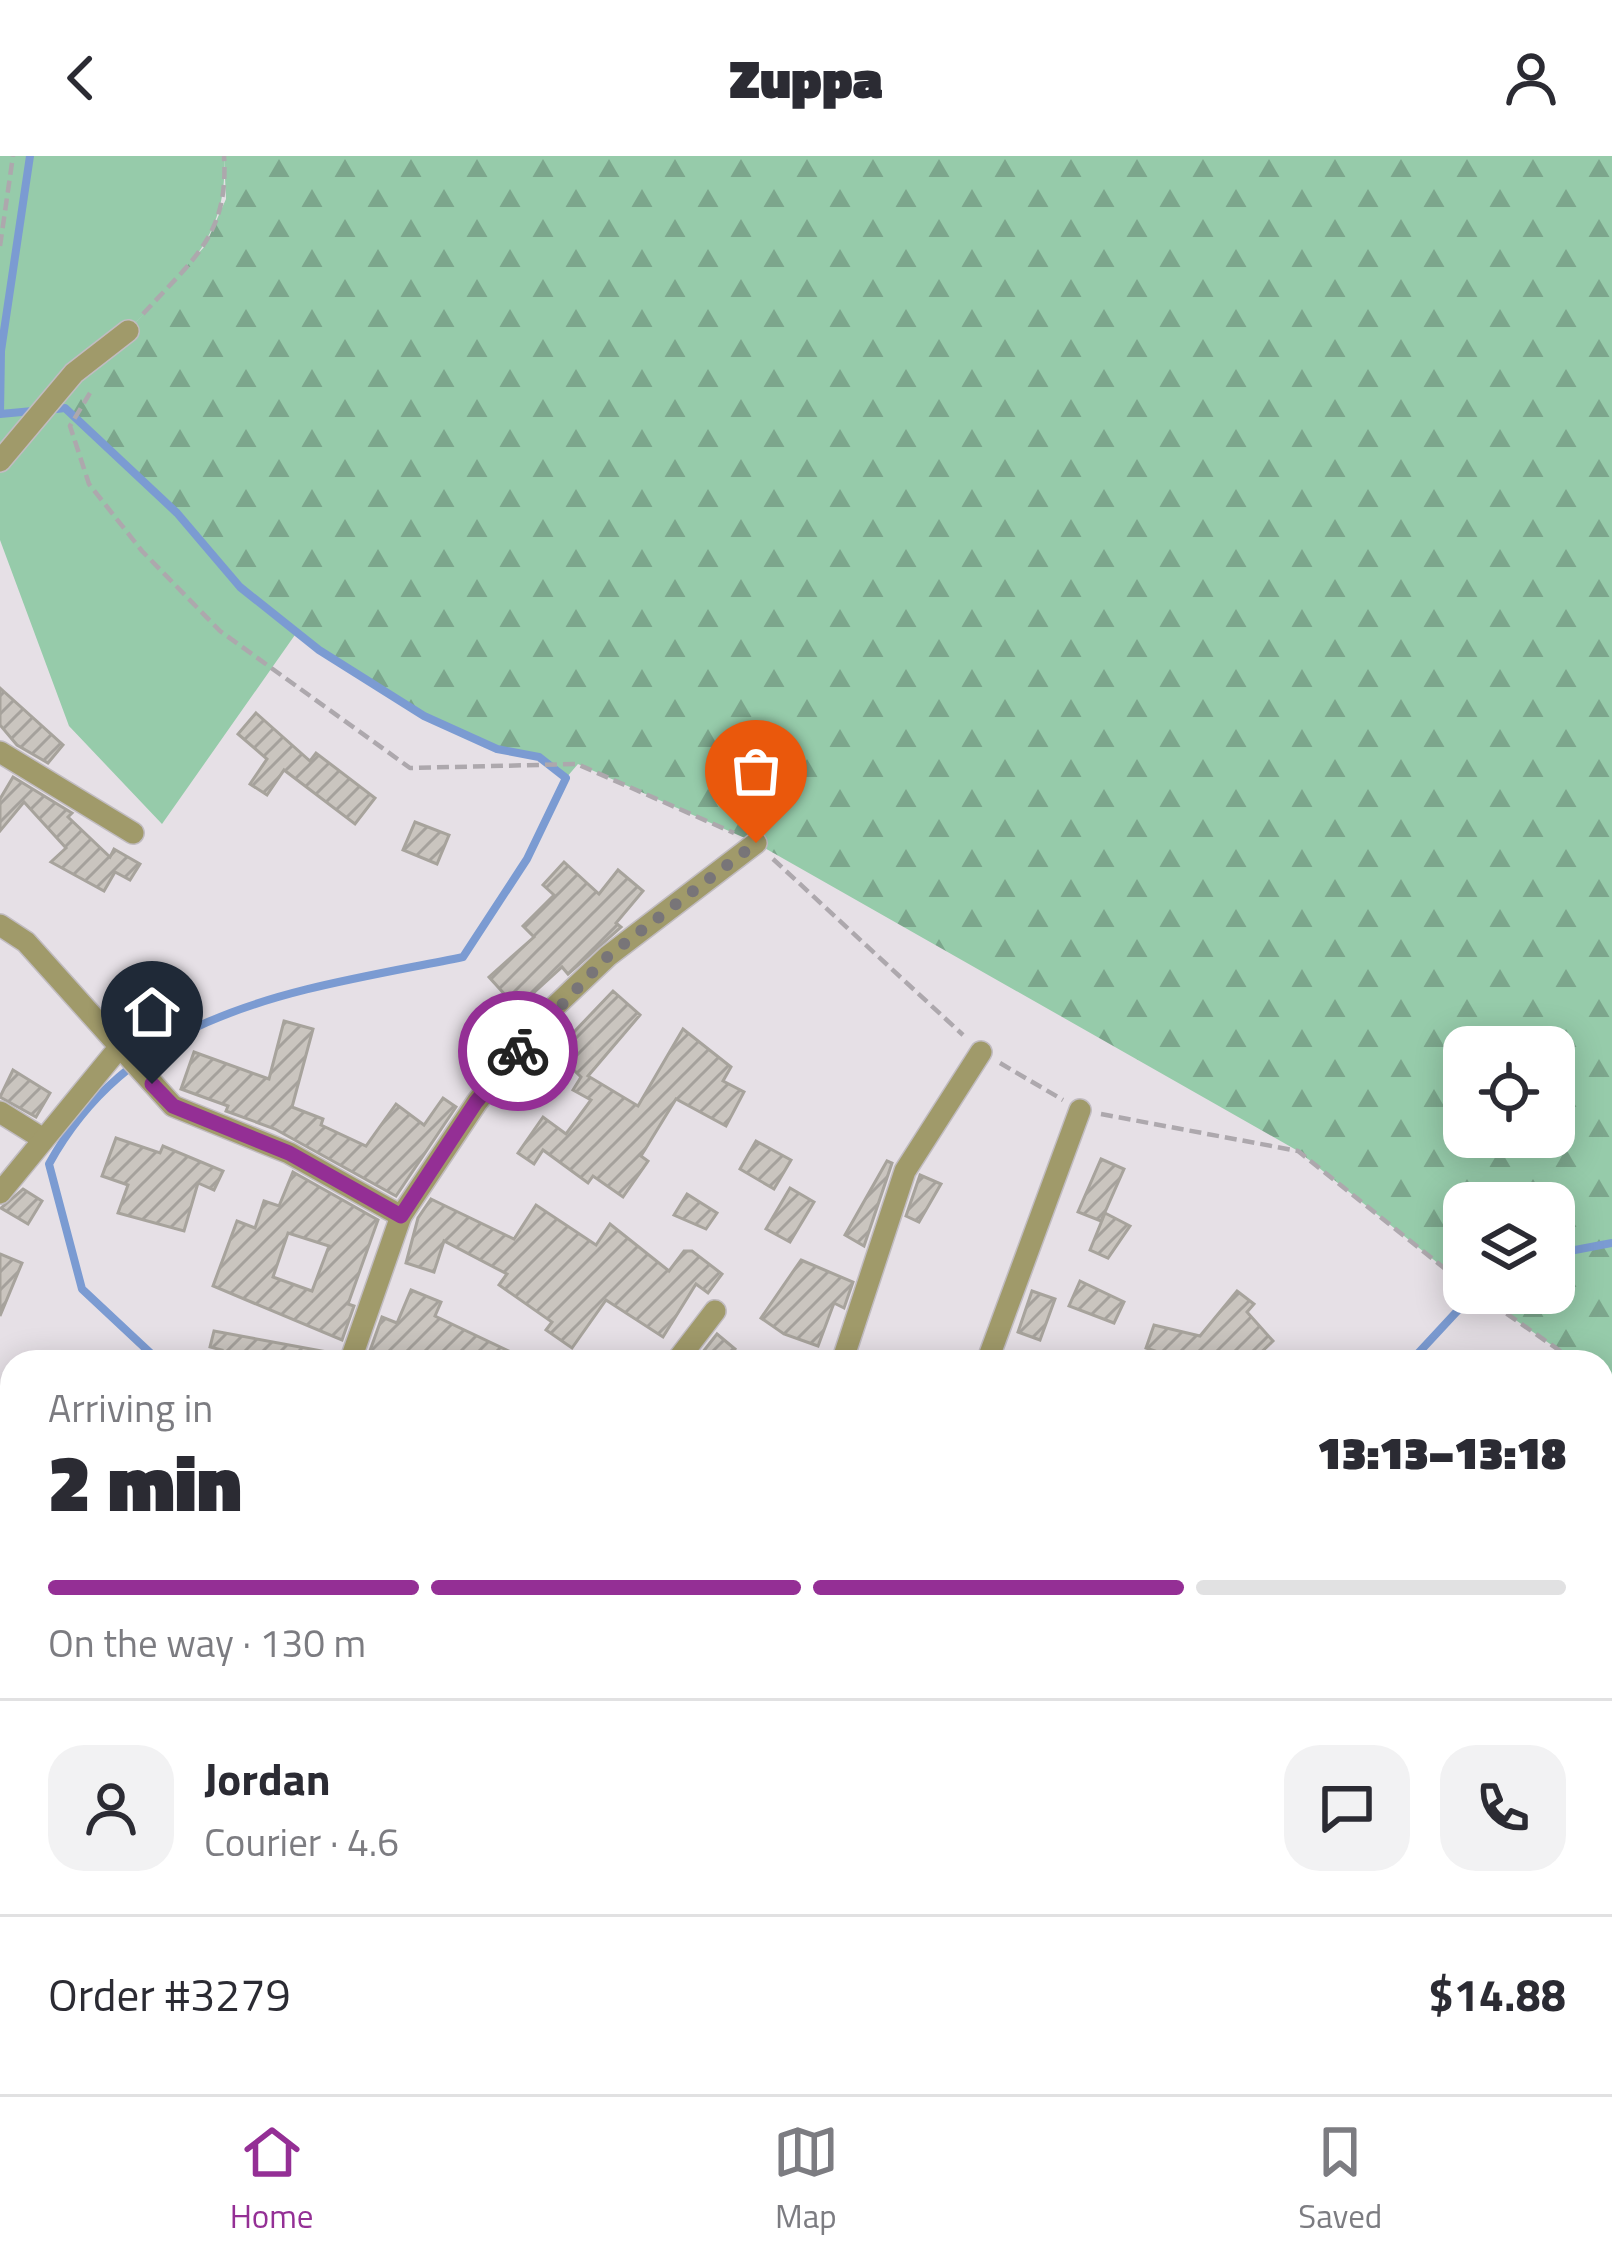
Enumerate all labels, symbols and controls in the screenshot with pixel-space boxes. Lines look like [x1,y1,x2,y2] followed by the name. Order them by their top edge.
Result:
[729,37,883,119] text: Zuppa
[48,45,114,111] icon: back
[1498,45,1564,111] icon: person
[705,720,807,843] pin
[723,738,789,804] icon: bag
[101,961,203,1084] pin
[119,979,185,1045] icon: home
[458,991,578,1111] courier
[485,1018,551,1084] icon: bike
[1443,1026,1575,1314] map controls
[1443,1026,1575,1158] button: locate
[1443,1182,1575,1314] button: layers
[48,1378,213,1437] text: Arriving in
[1317,1418,1566,1486] text: 13:13–13:18
[48,1423,242,1541] text: 2 min
[48,1613,366,1672] text: On the way · 130 m
[204,1744,331,1812] text: Jordan
[48,1745,174,1871] button: person
[1284,1745,1410,1871] button: chat
[1440,1745,1566,1871] button: phone
[204,1812,399,1871] text: Courier · 4.6
[48,1960,291,2028] text: Order #3279
[1428,1960,1566,2028] text: $14.88
[230,2119,314,2241] tab: Home
[773,2119,839,2241] tab: Map
[1298,2119,1382,2241] tab: Saved

